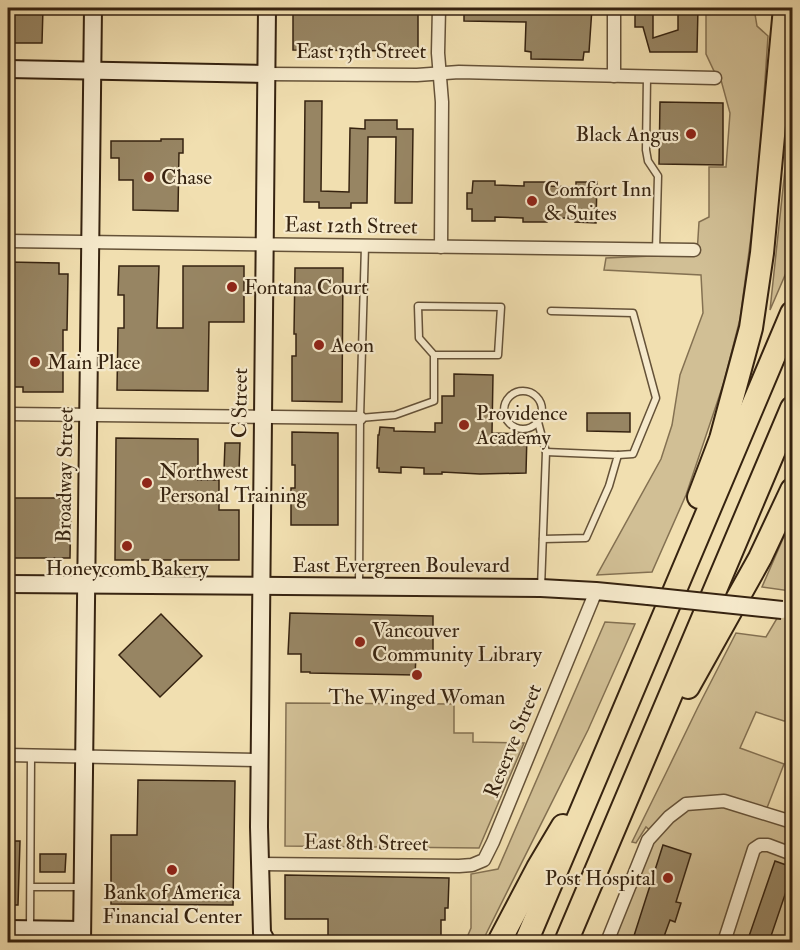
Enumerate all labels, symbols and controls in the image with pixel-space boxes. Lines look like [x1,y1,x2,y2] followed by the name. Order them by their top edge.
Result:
[296,38,426,65] street label: East 13th Street
[576,121,679,148] place label: Black Angus
[684,127,698,141] marker: Black Angus
[161,164,212,191] place label: Chase
[142,170,156,184] marker: Chase
[544,176,652,227] place label: Comfort Inn & Suites
[525,194,539,208] marker: Comfort Inn & Suites
[284,211,418,241] street label: East 12th Street
[244,274,368,301] place label: Fontana Court
[225,280,239,294] marker: Fontana Court
[330,332,374,359] place label: Aeon
[312,338,326,352] marker: Aeon
[47,349,140,376] place label: Main Place
[28,355,42,369] marker: Main Place
[226,367,254,438] street label: C Street
[475,400,568,451] place label: Providence Academy
[50,407,80,543] street label: Broadway Street
[457,418,471,432] marker: Providence Academy
[159,458,308,509] place label: Northwest Personal Training
[140,476,154,490] marker: Northwest Personal Training
[120,539,134,553] marker: Honeycomb Bakery
[292,552,510,579] street label: East Evergreen Boulevard
[45,555,209,582] place label: Honeycomb Bakery
[372,617,543,668] place label: Vancouver Community Library
[353,635,367,649] marker: Vancouver Community Library
[410,668,424,682] marker: The Winged Woman
[478,680,548,802] street label: Reserve Street
[329,684,506,711] place label: The Winged Woman
[303,828,429,858] street label: East 8th Street
[165,863,179,877] marker: Bank of America Financial Center
[545,865,657,892] place label: Post Hospital
[661,871,675,885] marker: Post Hospital
[102,879,242,930] place label: Bank of America Financial Center

